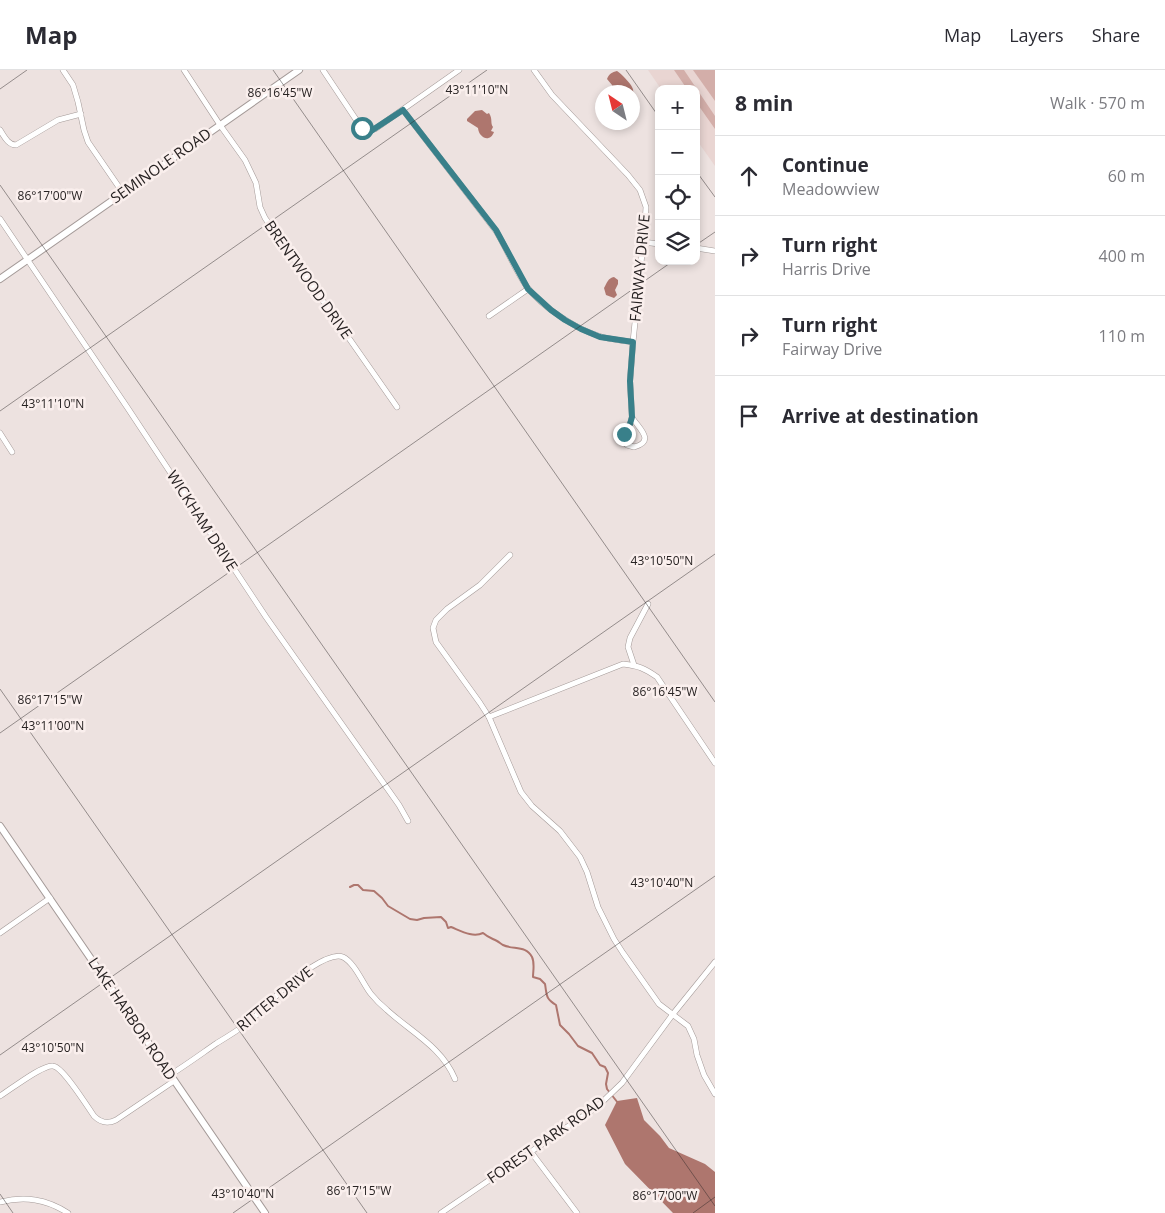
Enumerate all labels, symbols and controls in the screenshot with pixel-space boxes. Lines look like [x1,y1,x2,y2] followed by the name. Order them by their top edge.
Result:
[25,18,77,51] text: Map
[944,23,981,47] text: Map
[1009,23,1064,47] text: Layers
[1092,23,1140,47] text: Share
[446,81,508,98] text: 43°11'10"N
[248,84,312,101] text: 86°16'45"W
[595,85,640,130] north arrow
[655,85,700,265] map controls
[655,85,700,130] button: +
[735,89,793,117] text: 8 min
[1050,92,1145,114] text: Walk · 570 m
[351,117,374,140] route start
[106,123,215,207] street label: SEMINOLE ROAD
[655,130,700,175] button: −
[782,152,869,178] text: Continue
[735,162,763,190] icon: ahead
[1108,165,1145,187] text: 60 m
[655,175,700,220] button: locate
[782,178,880,200] text: Meadowview
[18,187,82,204] text: 86°17'00"W
[624,213,654,323] street label: FAIRWAY DRIVE
[260,216,357,343] street label: BRENTWOOD DRIVE
[655,220,700,265] button: layers
[782,232,877,258] text: Turn right
[735,242,763,270] icon: right
[1099,245,1145,267] text: 400 m
[782,258,871,280] text: Harris Drive
[782,312,877,338] text: Turn right
[735,322,763,350] icon: right
[1099,325,1145,347] text: 110 m
[782,338,882,360] text: Fairway Drive
[22,395,84,412] text: 43°11'10"N
[735,402,763,430] icon: arrive
[782,403,979,429] text: Arrive at destination
[613,423,636,446] route end
[163,466,243,575] street label: WICKHAM DRIVE
[631,552,693,569] text: 43°10'50"N
[633,683,697,700] text: 86°16'45"W
[18,691,82,708] text: 86°17'15"W
[22,717,84,734] text: 43°11'00"N
[631,874,693,891] text: 43°10'40"N
[84,953,181,1084] street label: LAKE HARBOR ROAD
[232,961,317,1035] street label: RITTER DRIVE
[22,1039,84,1056] text: 43°10'50"N
[483,1091,608,1187] street label: FOREST PARK ROAD
[327,1182,391,1199] text: 86°17'15"W
[212,1185,274,1202] text: 43°10'40"N
[633,1187,697,1204] text: 86°17'00"W

